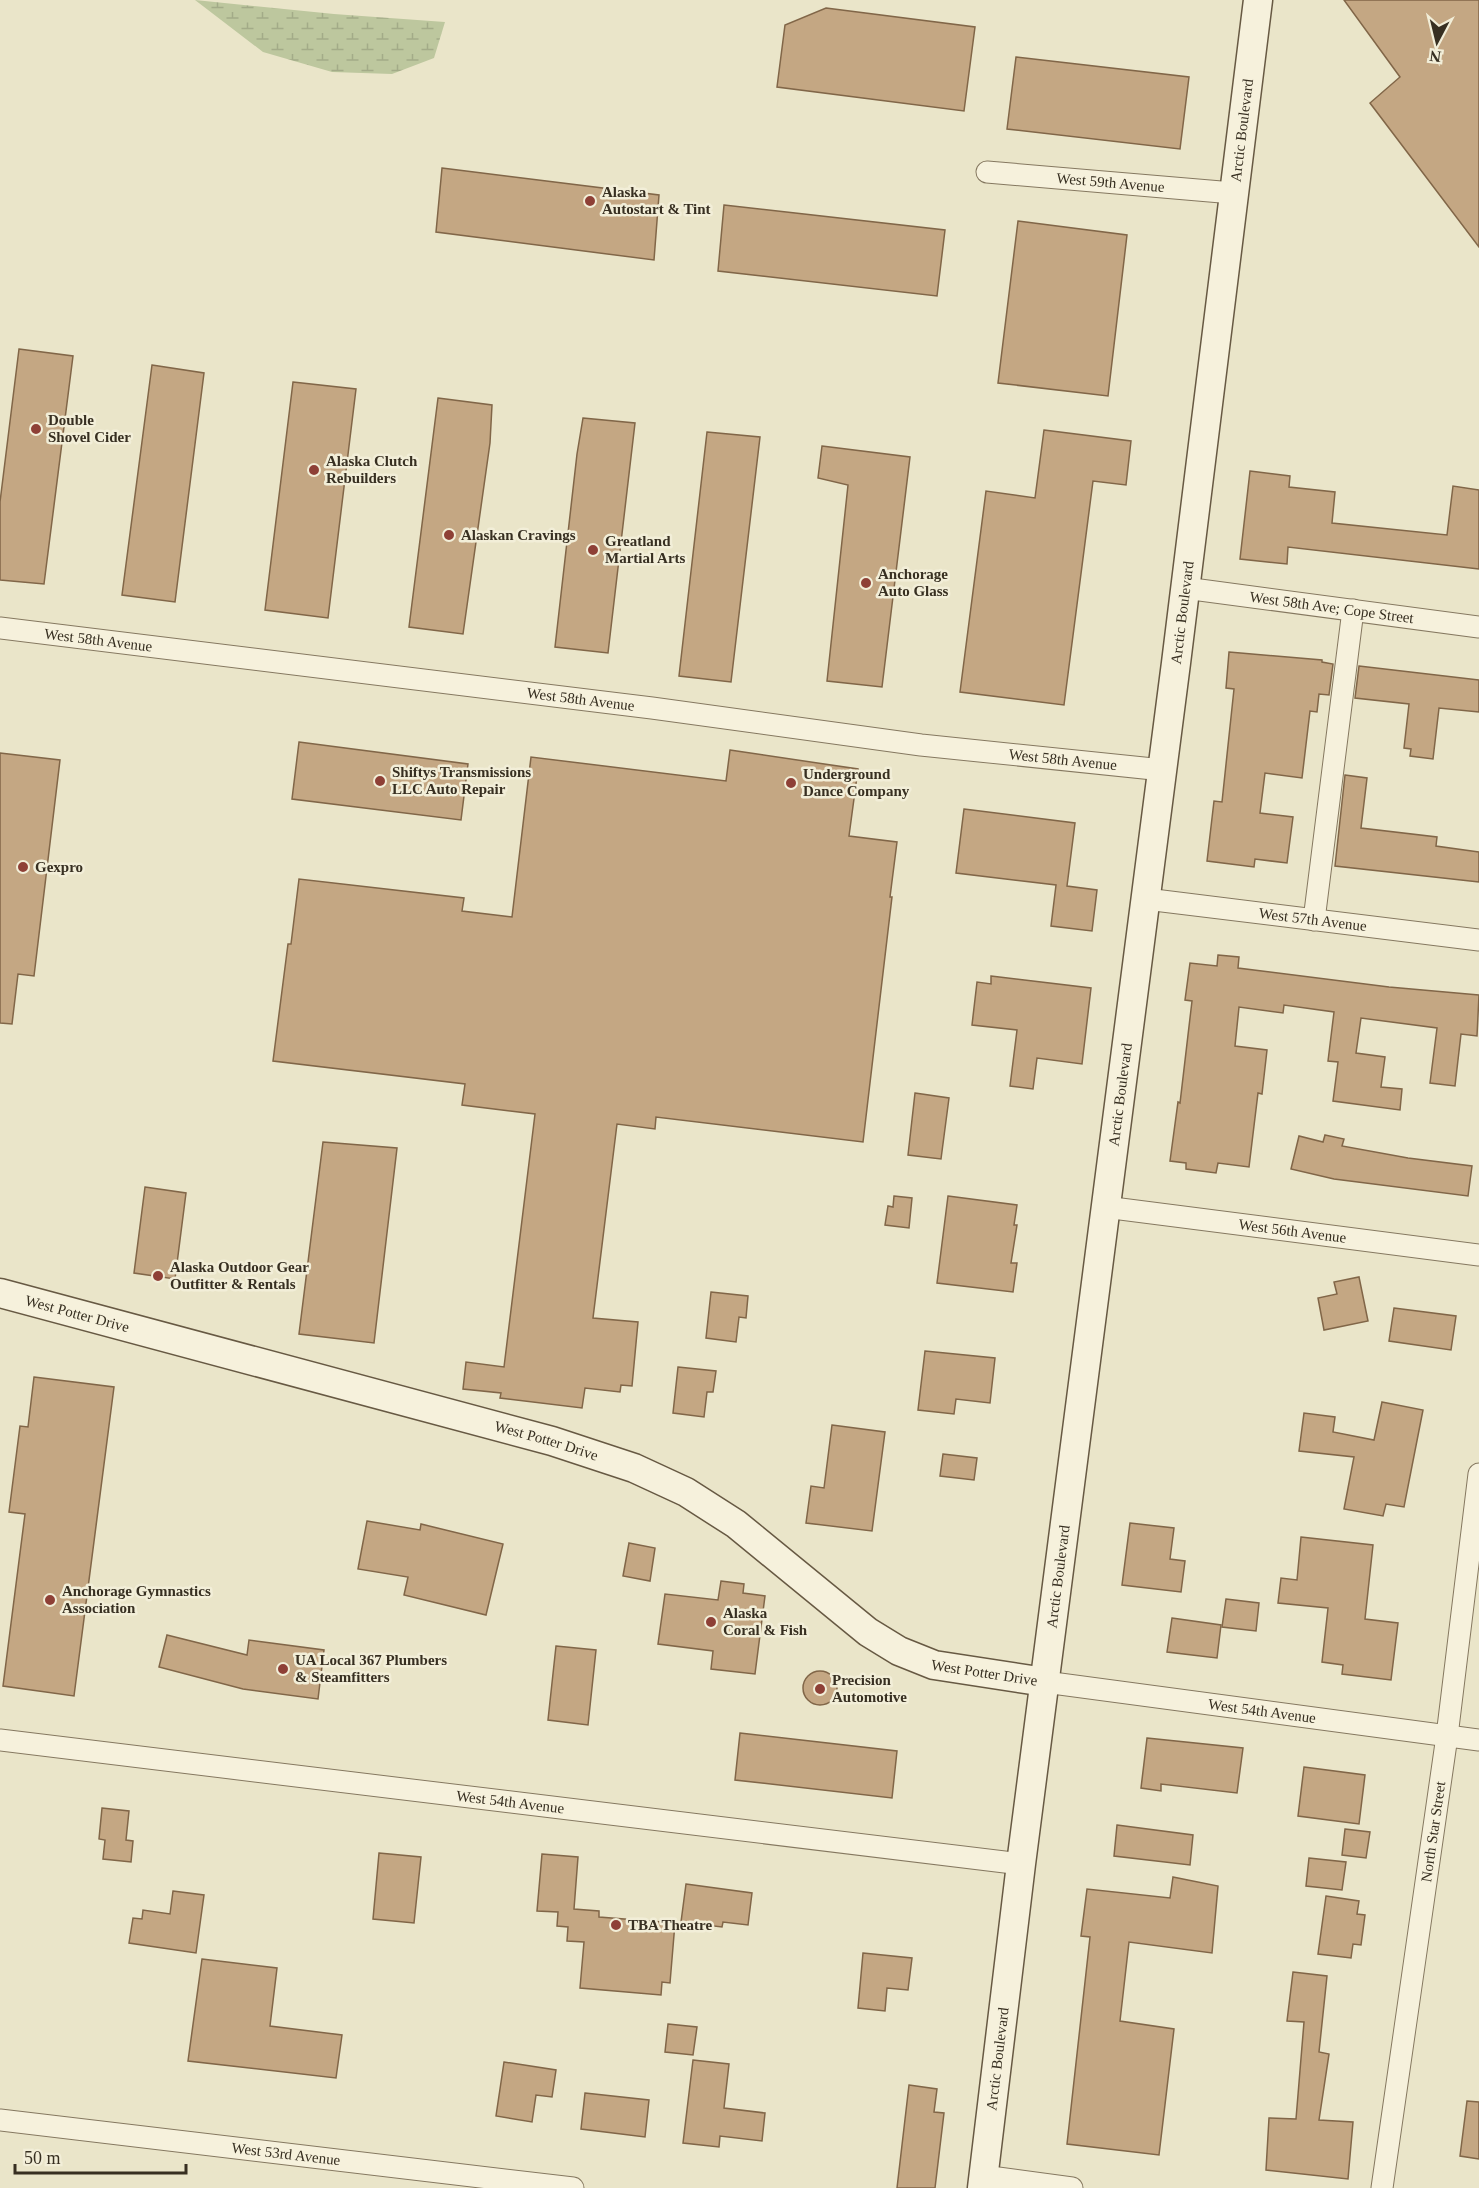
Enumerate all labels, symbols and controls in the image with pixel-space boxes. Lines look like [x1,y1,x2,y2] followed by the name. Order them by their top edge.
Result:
[1407,12,1467,72] north arrow
[1428,47,1442,66] text: N
[1228,77,1256,183] street label: Arctic Boulevard
[1056,170,1166,195] street label: West 59th Avenue
[602,184,711,217] place label: Alaska Autostart & Tint
[583,194,597,208] marker: Alaska Autostart & Tint
[48,412,131,445] place label: Double Shovel Cider
[29,422,43,436] marker: Double Shovel Cider
[326,453,418,486] place label: Alaska Clutch Rebuilders
[307,463,321,477] marker: Alaska Clutch Rebuilders
[461,527,576,543] place label: Alaskan Cravings
[442,528,456,542] marker: Alaskan Cravings
[605,533,686,566] place label: Greatland Martial Arts
[586,543,600,557] marker: Greatland Martial Arts
[1168,560,1197,665] street label: Arctic Boulevard
[878,566,949,599] place label: Anchorage Auto Glass
[859,576,873,590] marker: Anchorage Auto Glass
[1249,589,1416,626] street label: West 58th Ave; Cope Street
[43,626,153,655] street label: West 58th Avenue
[526,685,636,714] street label: West 58th Avenue
[1008,746,1118,773] street label: West 58th Avenue
[392,764,531,797] place label: Shiftys Transmissions LLC Auto Repair
[803,766,910,799] place label: Underground Dance Company
[373,774,387,788] marker: Shiftys Transmissions LLC Auto Repair
[784,776,798,790] marker: Underground Dance Company
[35,859,83,875] place label: Gexpro
[16,860,30,874] marker: Gexpro
[1258,905,1368,934] street label: West 57th Avenue
[1106,1042,1135,1147] street label: Arctic Boulevard
[1238,1216,1348,1246] street label: West 56th Avenue
[170,1259,309,1292] place label: Alaska Outdoor Gear Outfitter & Rentals
[151,1269,165,1283] marker: Alaska Outdoor Gear Outfitter & Rentals
[23,1292,131,1335] street label: West Potter Drive
[493,1418,601,1464] street label: West Potter Drive
[1043,1524,1073,1629] street label: Arctic Boulevard
[62,1583,211,1616] place label: Anchorage Gymnastics Association
[43,1593,57,1607] marker: Anchorage Gymnastics Association
[723,1605,808,1638] place label: Alaska Coral & Fish
[704,1615,718,1629] marker: Alaska Coral & Fish
[295,1652,447,1685] place label: UA Local 367 Plumbers & Steamfitters
[930,1657,1039,1689] street label: West Potter Drive
[276,1662,290,1676] marker: UA Local 367 Plumbers & Steamfitters
[832,1672,907,1705] place label: Precision Automotive
[813,1682,827,1696] marker: Precision Automotive
[1207,1696,1317,1726] street label: West 54th Avenue
[1418,1779,1449,1883] street label: North Star Street
[455,1787,565,1816] street label: West 54th Avenue
[628,1917,712,1933] place label: TBA Theatre
[609,1918,623,1932] marker: TBA Theatre
[983,2006,1012,2111] street label: Arctic Boulevard
[15,2137,186,2175] scale bar
[231,2140,342,2168] street label: West 53rd Avenue
[24,2148,61,2168] text: 50 m

